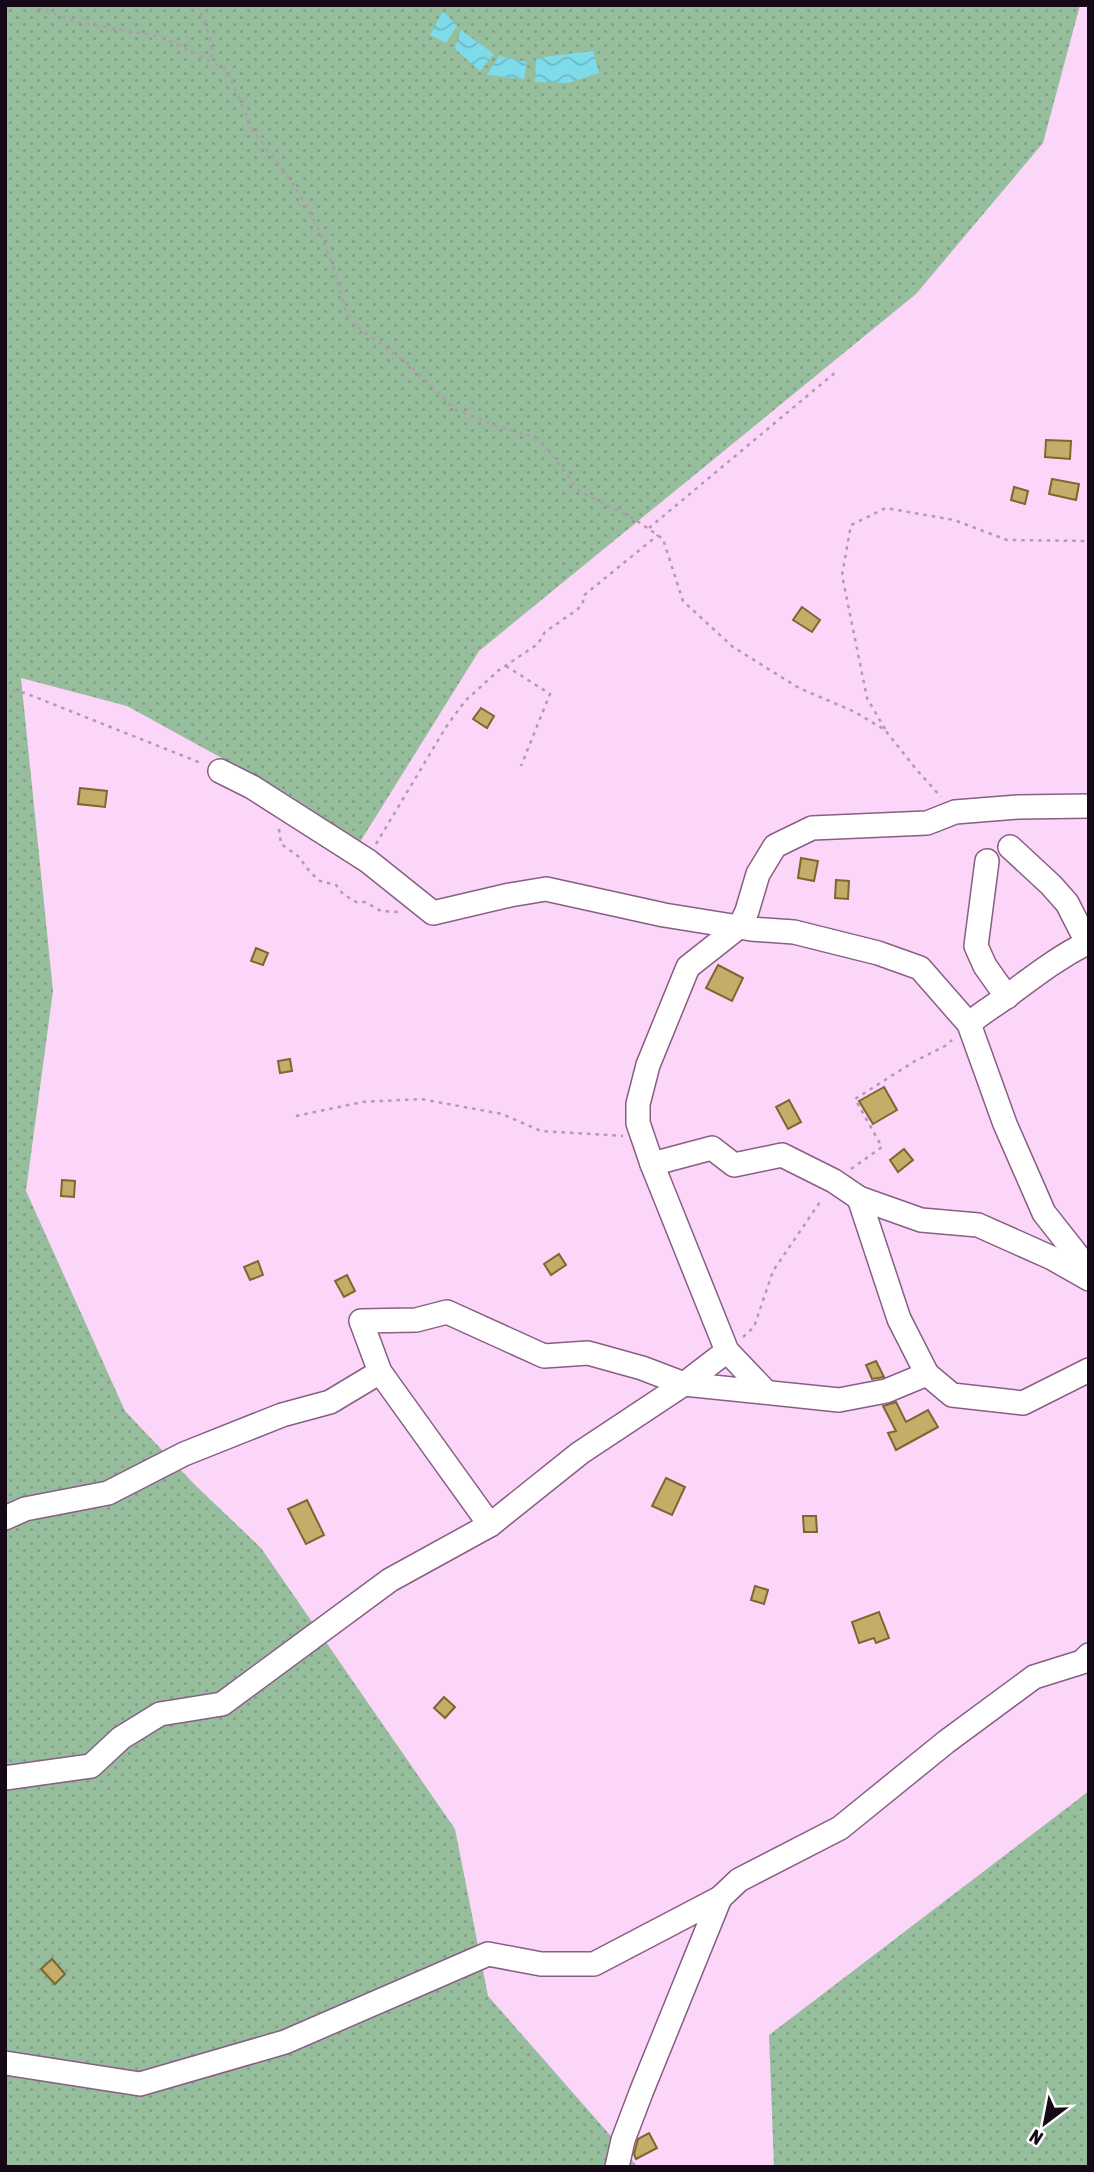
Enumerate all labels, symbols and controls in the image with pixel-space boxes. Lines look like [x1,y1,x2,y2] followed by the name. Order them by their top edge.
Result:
[1010,2088,1080,2158] north arrow
[1025,2125,1047,2150] text: N

